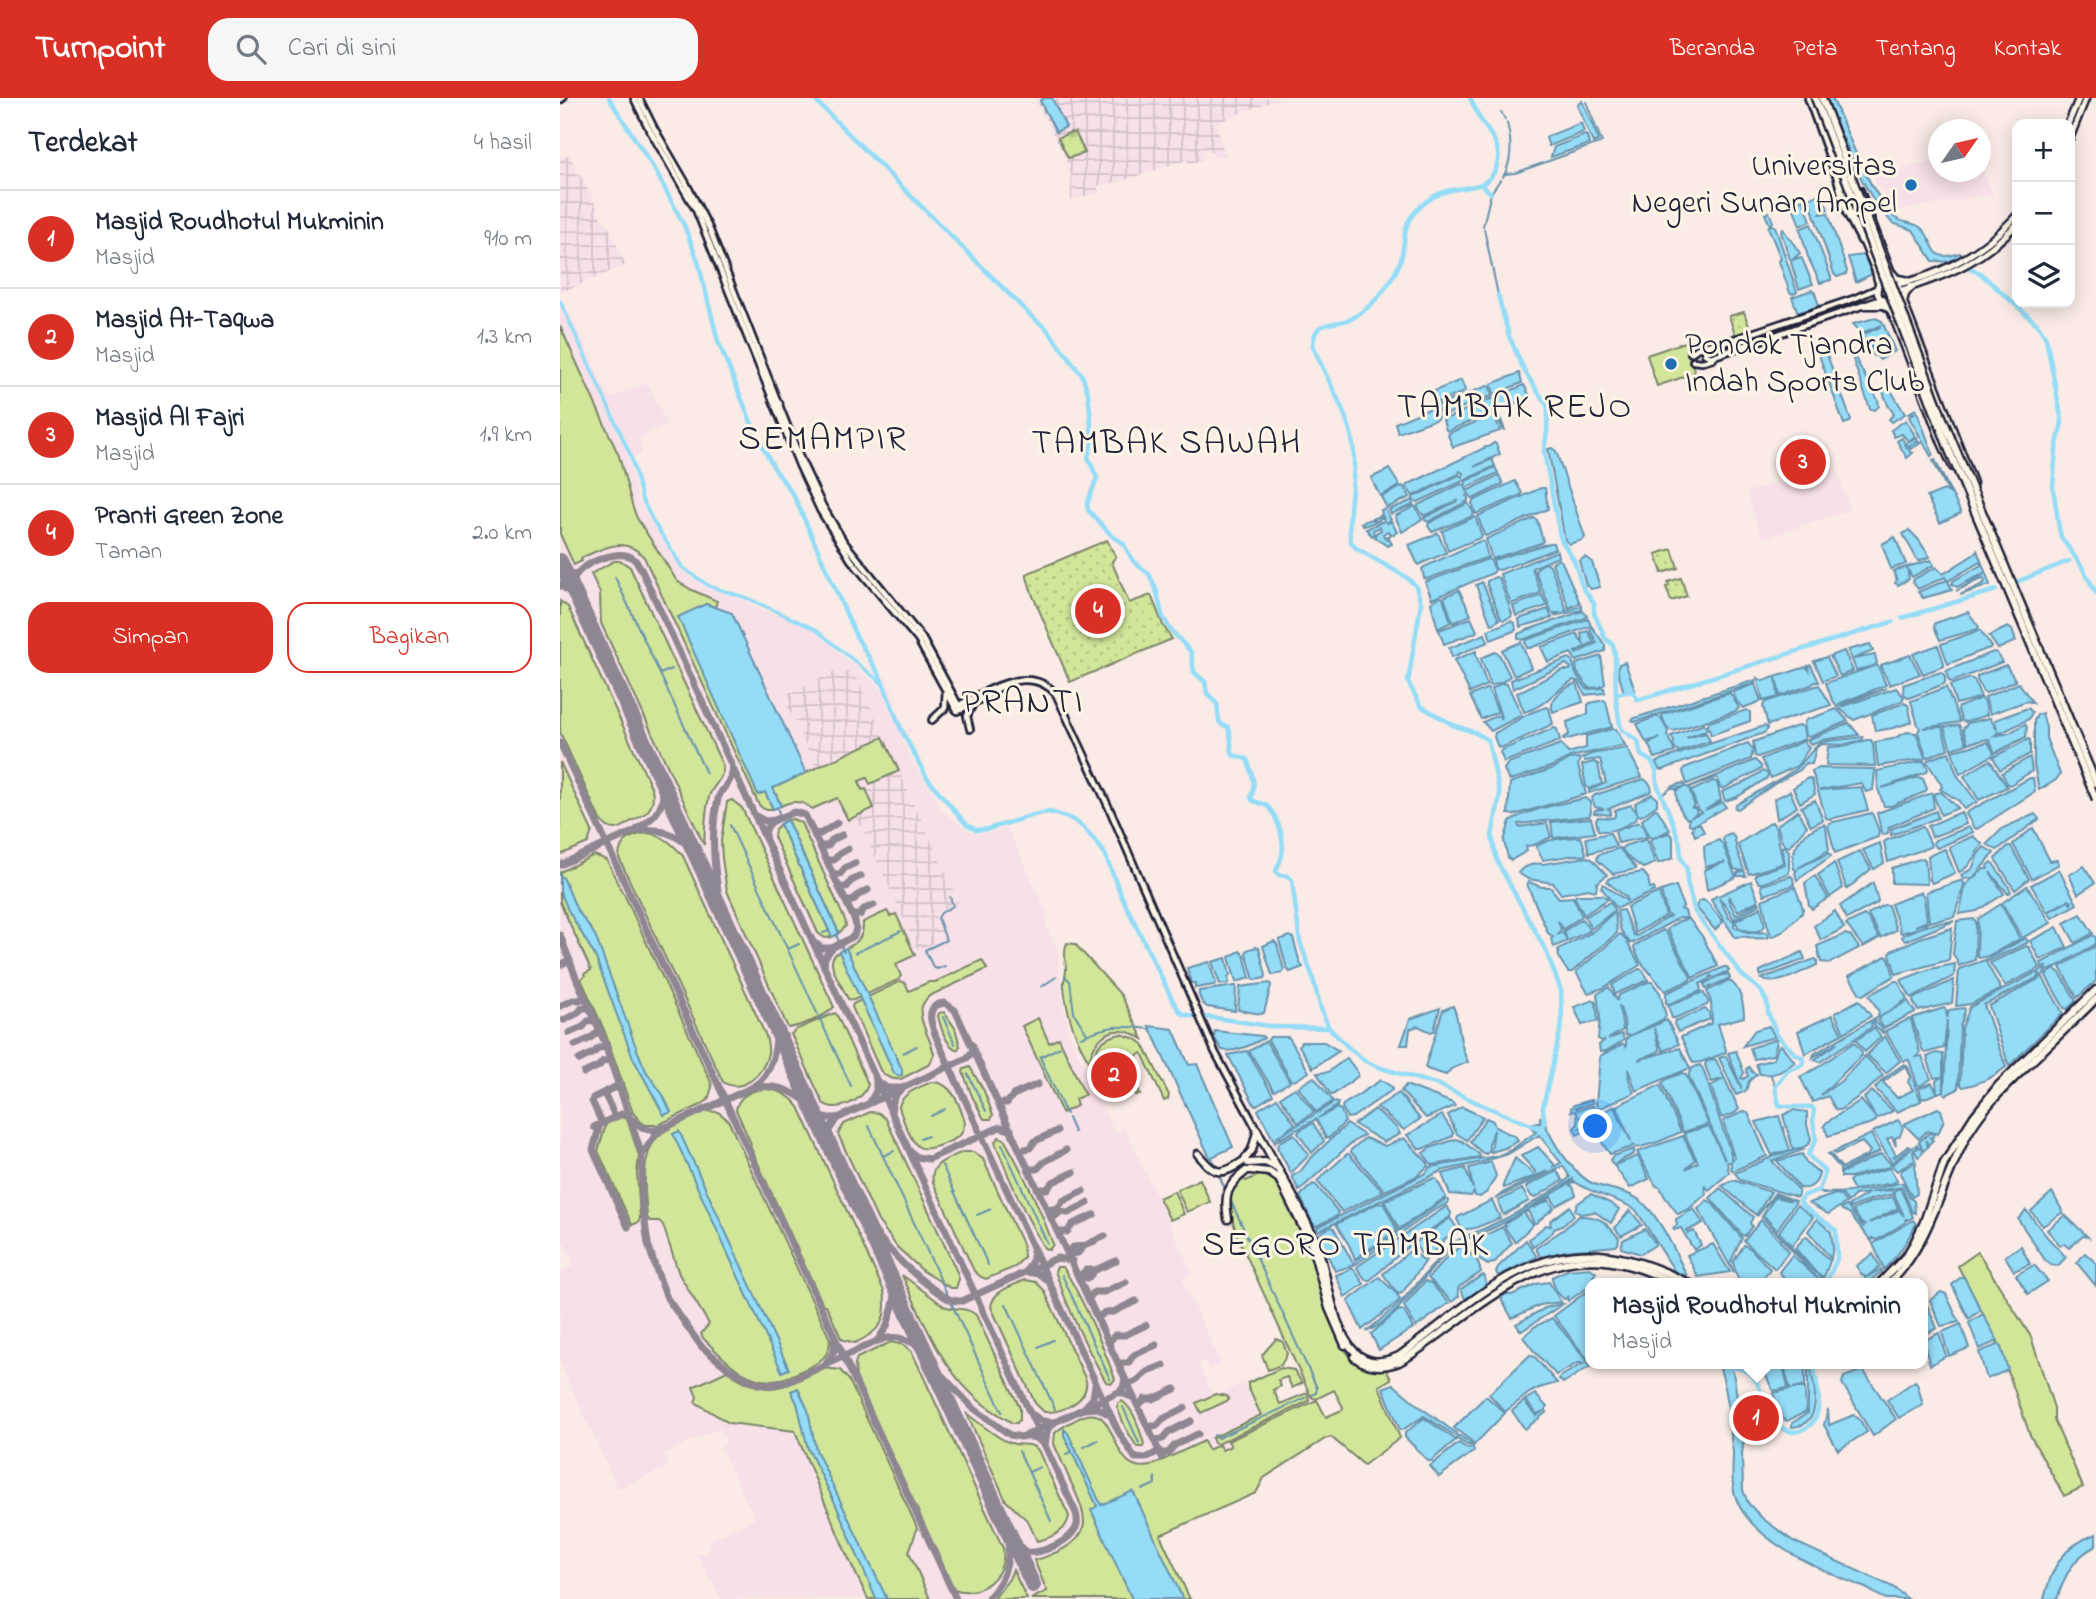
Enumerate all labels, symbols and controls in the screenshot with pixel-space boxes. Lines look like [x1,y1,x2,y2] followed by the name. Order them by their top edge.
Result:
[208,18,698,81] search box
[35,25,166,73] text: Turnpoint
[232,30,270,68] icon: search
[288,30,396,68] text: Cari di sini
[1670,32,1755,67] text: Beranda
[1793,32,1838,67] text: Peta
[1876,32,1956,67] text: Tentang
[1994,32,2061,67] text: Kontak
[1928,119,1991,182] north arrow
[2012,119,2075,308] map controls
[2012,119,2075,182] button: +
[28,122,138,166] text: Terdekat
[474,127,532,160] text: 4 hasil
[1631,144,1897,228] place label: Universitas Negeri Sunan Ampel
[1903,177,1919,193] marker: Universitas Negeri Sunan Ampel
[2012,182,2075,245] button: −
[95,204,384,242] text: Masjid Roudhotul Mukminin
[47,223,55,256] text: 1
[484,223,532,256] text: 910 m
[95,242,155,275] text: Masjid
[2012,245,2075,308] button: layers
[95,302,274,340] text: Masjid At-Taqwa
[45,321,57,354] text: 2
[477,321,532,354] text: 1.3 km
[1685,323,1924,407] place label: Pondok Tjandra Indah Sports Club
[95,340,155,373] text: Masjid
[1663,356,1679,372] marker: Pondok Tjandra Indah Sports Club
[1397,383,1633,434] district label: TAMBAK REJO
[95,400,245,438] text: Masjid Al Fajri
[738,415,908,466] district label: SEMAMPIR
[46,419,56,452] text: 3
[479,419,532,452] text: 1.9 km
[1032,419,1302,470] district label: TAMBAK SAWAH
[1780,436,1826,488] pin: 3
[95,438,155,471] text: Masjid
[95,498,283,536] text: Pranti Green Zone
[46,517,56,550] text: 4
[472,517,532,550] text: 2.0 km
[95,536,162,569] text: Taman
[1075,585,1121,637] pin: 4
[28,602,273,673] button: Simpan
[287,602,532,673] button: Bagikan
[962,678,1085,729] district label: PRANTI
[1091,1049,1137,1101] pin: 2
[1578,1109,1612,1143] your location
[1202,1221,1490,1272] district label: SEGORO TAMBAK
[1585,1278,1928,1369] popup
[1612,1288,1901,1326] text: Masjid Roudhotul Mukminin
[1612,1326,1672,1359] text: Masjid
[1733,1392,1779,1444] pin: 1

